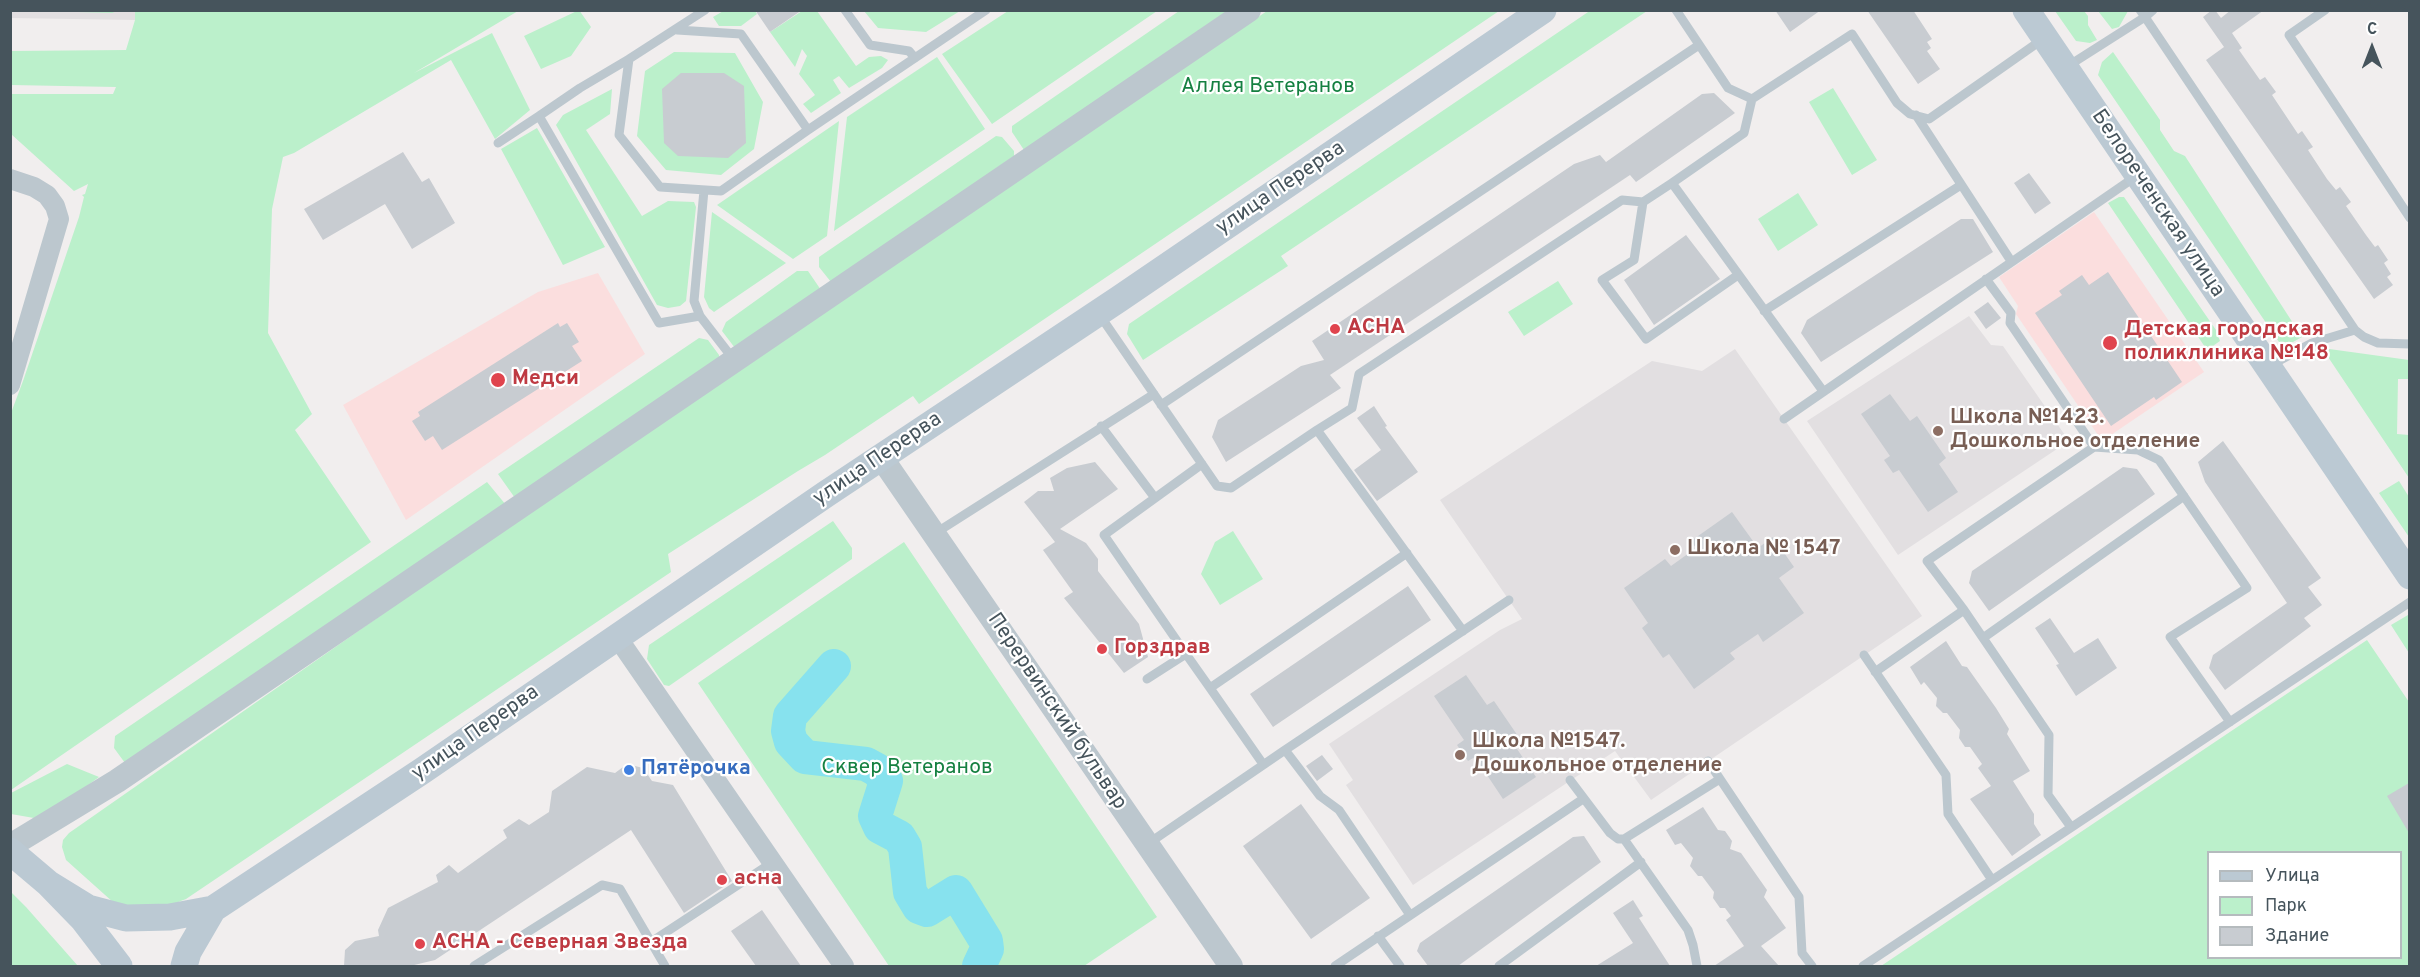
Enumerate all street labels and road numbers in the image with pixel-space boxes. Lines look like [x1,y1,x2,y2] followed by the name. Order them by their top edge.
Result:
[2085,105,2229,303] street label: Белореченская улица
[1212,137,1350,241] street label: улица Перерва
[809,408,947,512] street label: улица Перерва
[981,609,1131,815] street label: Перервинский бульвар
[408,681,544,787] street label: улица Перерва

